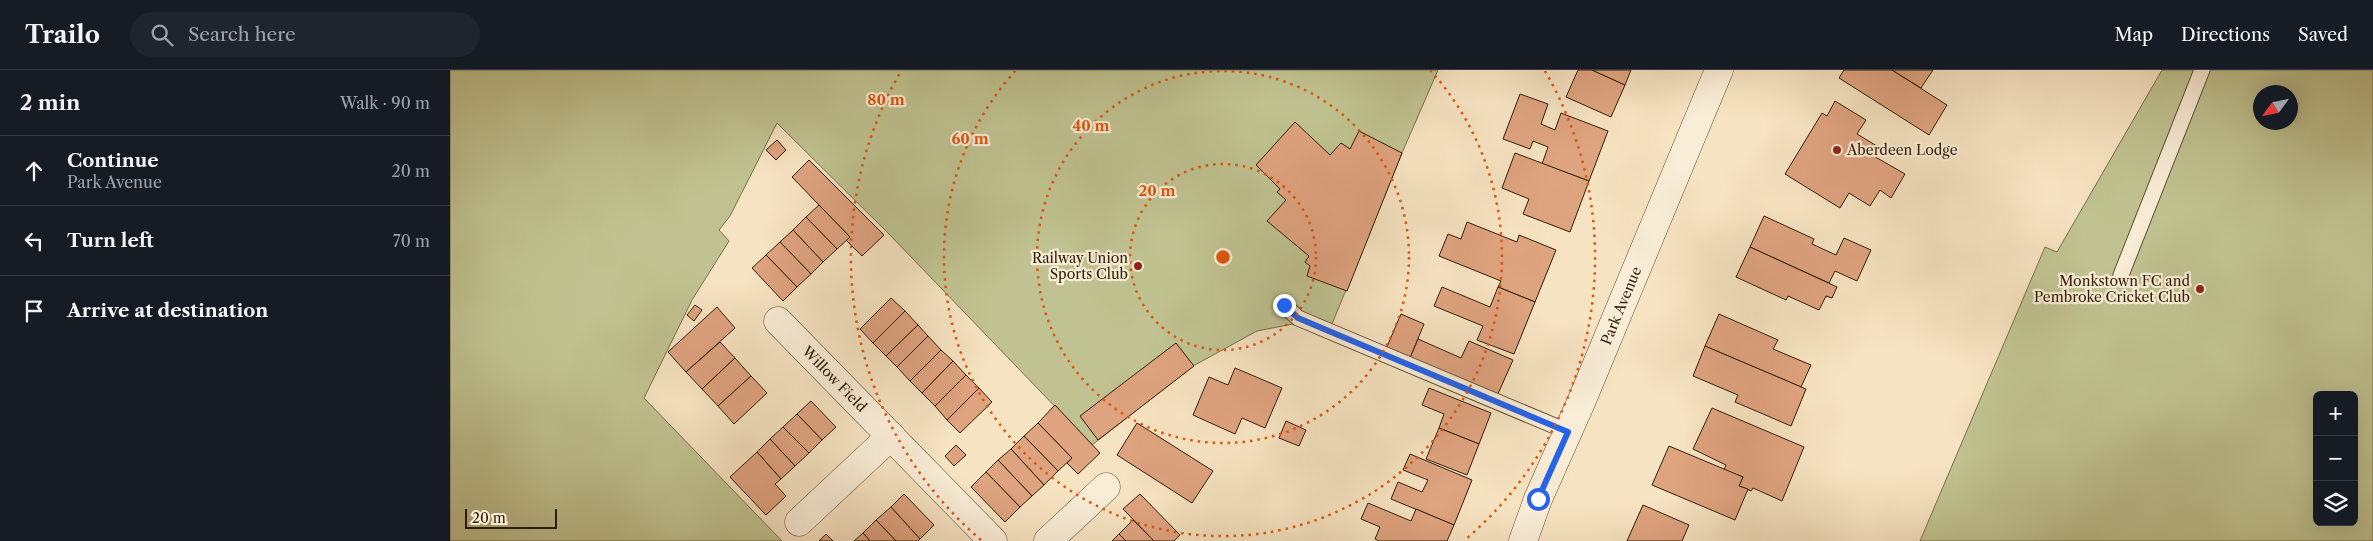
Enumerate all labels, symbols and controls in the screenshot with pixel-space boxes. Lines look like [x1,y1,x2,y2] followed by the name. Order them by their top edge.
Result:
[130,12,480,57] search box
[25,20,100,49] text: Trailo
[148,21,176,49] icon: search
[188,23,296,46] text: Search here
[2114,24,2153,46] text: Map
[2181,24,2270,46] text: Directions
[2298,24,2348,46] text: Saved
[2253,85,2298,130] north arrow
[20,90,80,115] text: 2 min
[867,90,905,109] text: 80 m
[340,93,430,113] text: Walk · 90 m
[1072,116,1110,135] text: 40 m
[951,129,989,148] text: 60 m
[1846,141,1958,159] place label: Aberdeen Lodge
[1831,144,1843,156] marker: Aberdeen Lodge
[67,149,159,172] text: Continue
[20,157,48,185] icon: ahead
[391,161,430,181] text: 20 m
[67,172,162,192] text: Park Avenue
[1138,181,1176,200] text: 20 m
[20,227,48,255] icon: left
[67,229,154,252] text: Turn left
[393,231,430,251] text: 70 m
[1214,248,1232,266] centre of rings
[1032,249,1128,283] place label: Railway Union Sports Club
[1132,260,1144,272] marker: Railway Union Sports Club
[1597,264,1645,348] street label: Park Avenue
[2034,272,2190,306] place label: Monkstown FC and Pembroke Cricket Club
[2194,283,2206,295] marker: Monkstown FC and Pembroke Cricket Club
[1273,294,1296,317] route end
[20,297,48,325] icon: arrive
[67,299,268,322] text: Arrive at destination
[798,342,871,416] street label: Willow Field
[2313,391,2358,526] map controls
[2313,391,2358,436] button: +
[2313,436,2358,481] button: −
[2313,481,2358,526] button: layers
[1527,488,1550,511] route start
[465,506,558,529] scale bar
[472,509,506,527] text: 20 m

